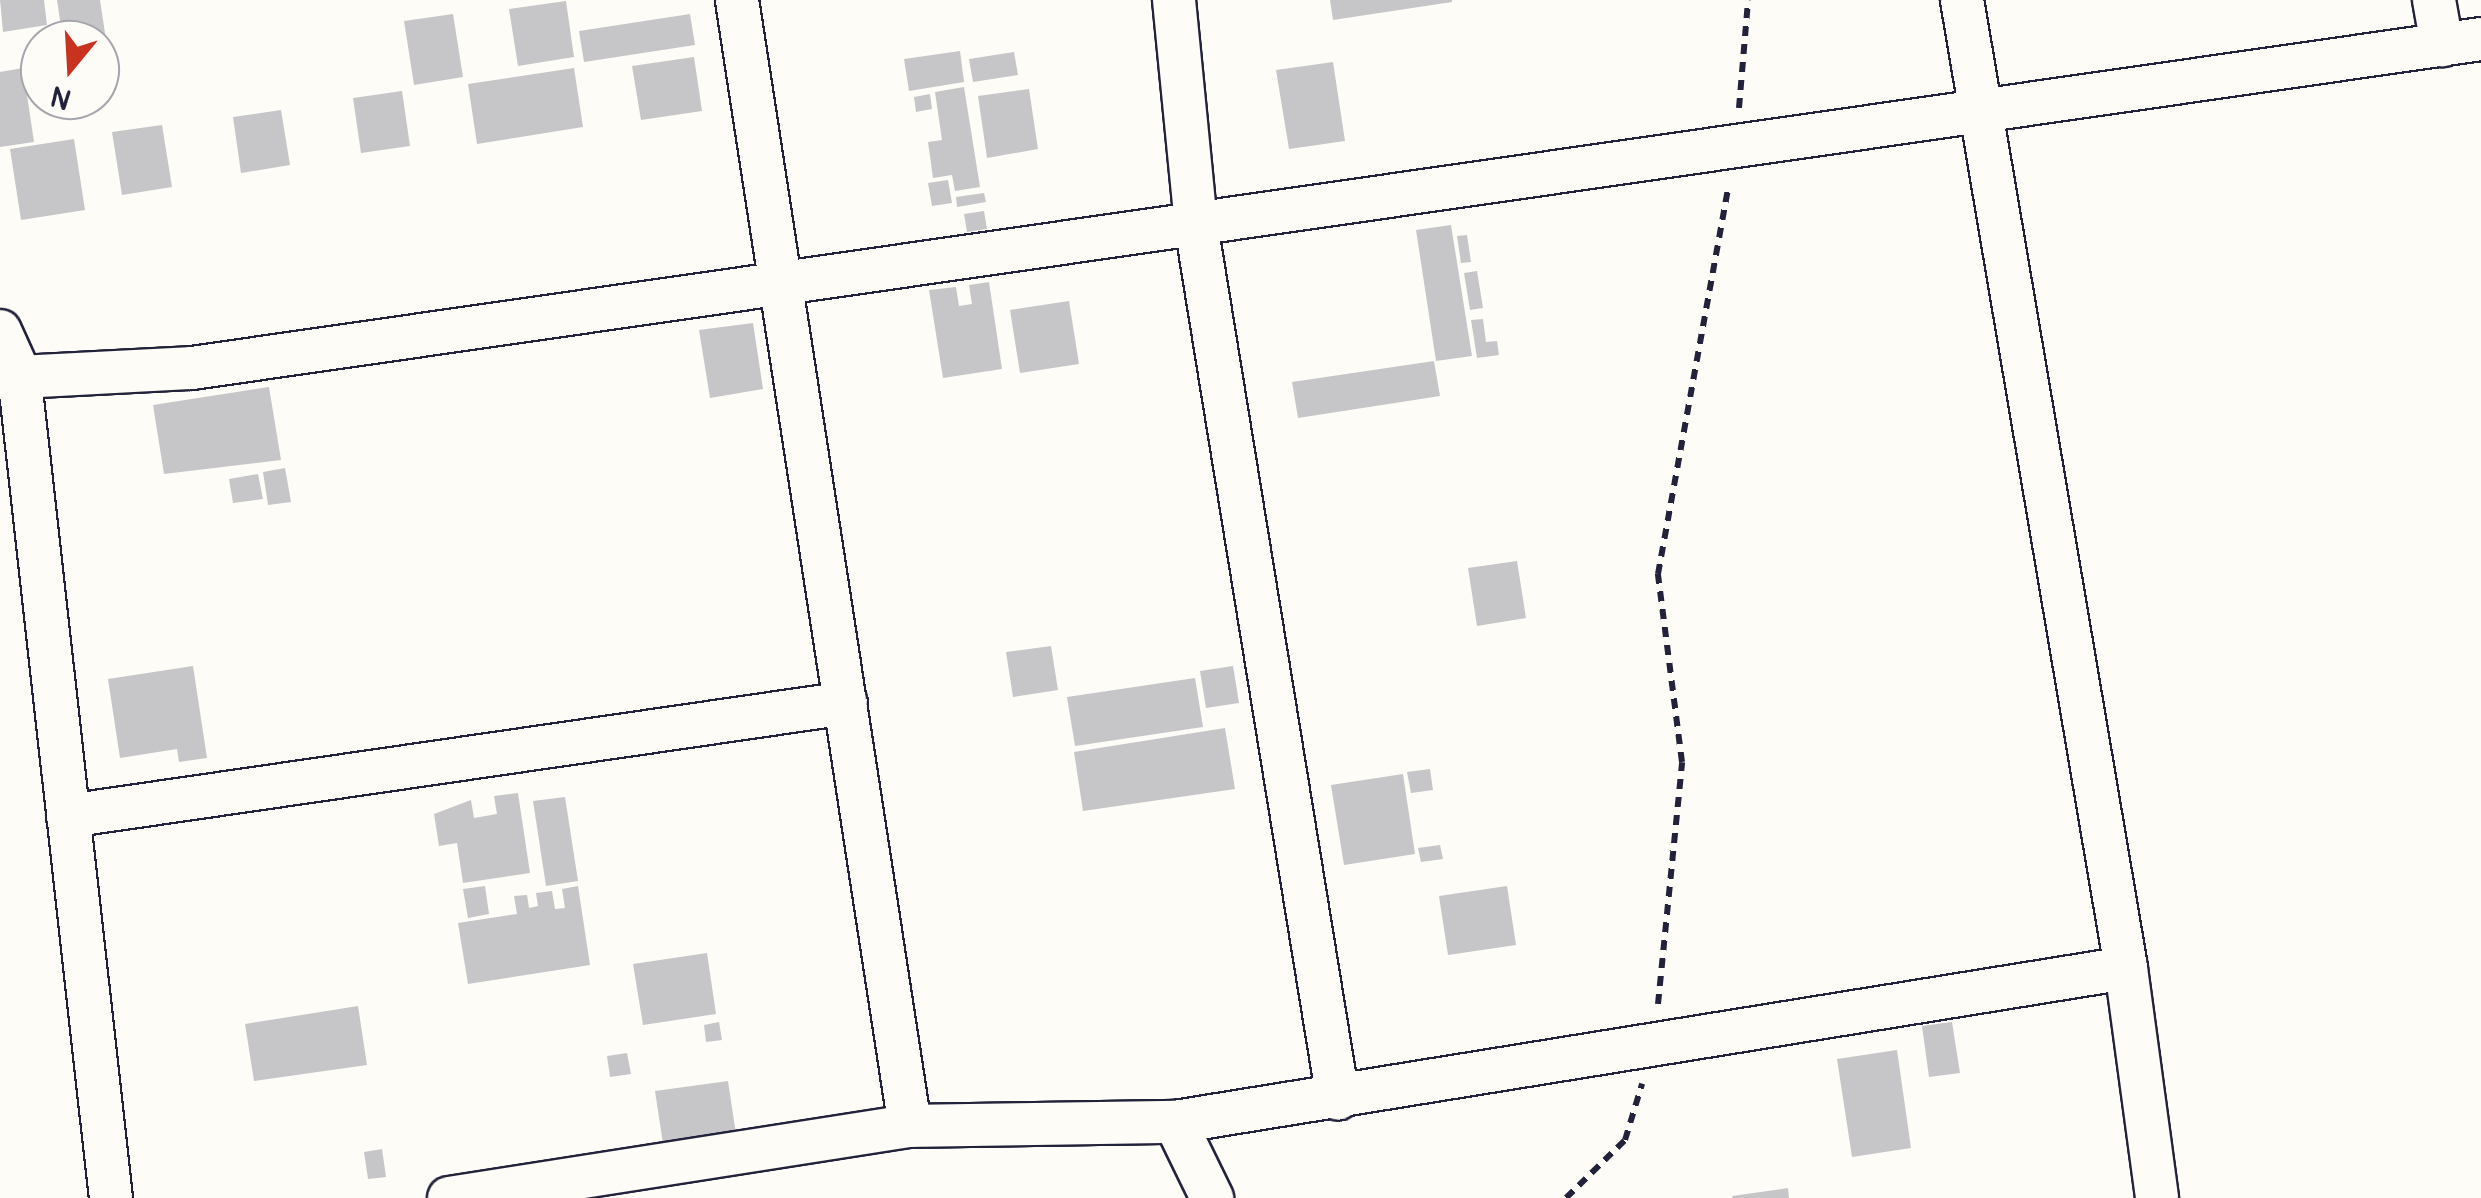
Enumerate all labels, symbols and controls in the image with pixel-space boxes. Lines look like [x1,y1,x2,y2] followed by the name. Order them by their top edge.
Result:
[20,20,120,120] north arrow
[47,78,76,117] text: N

